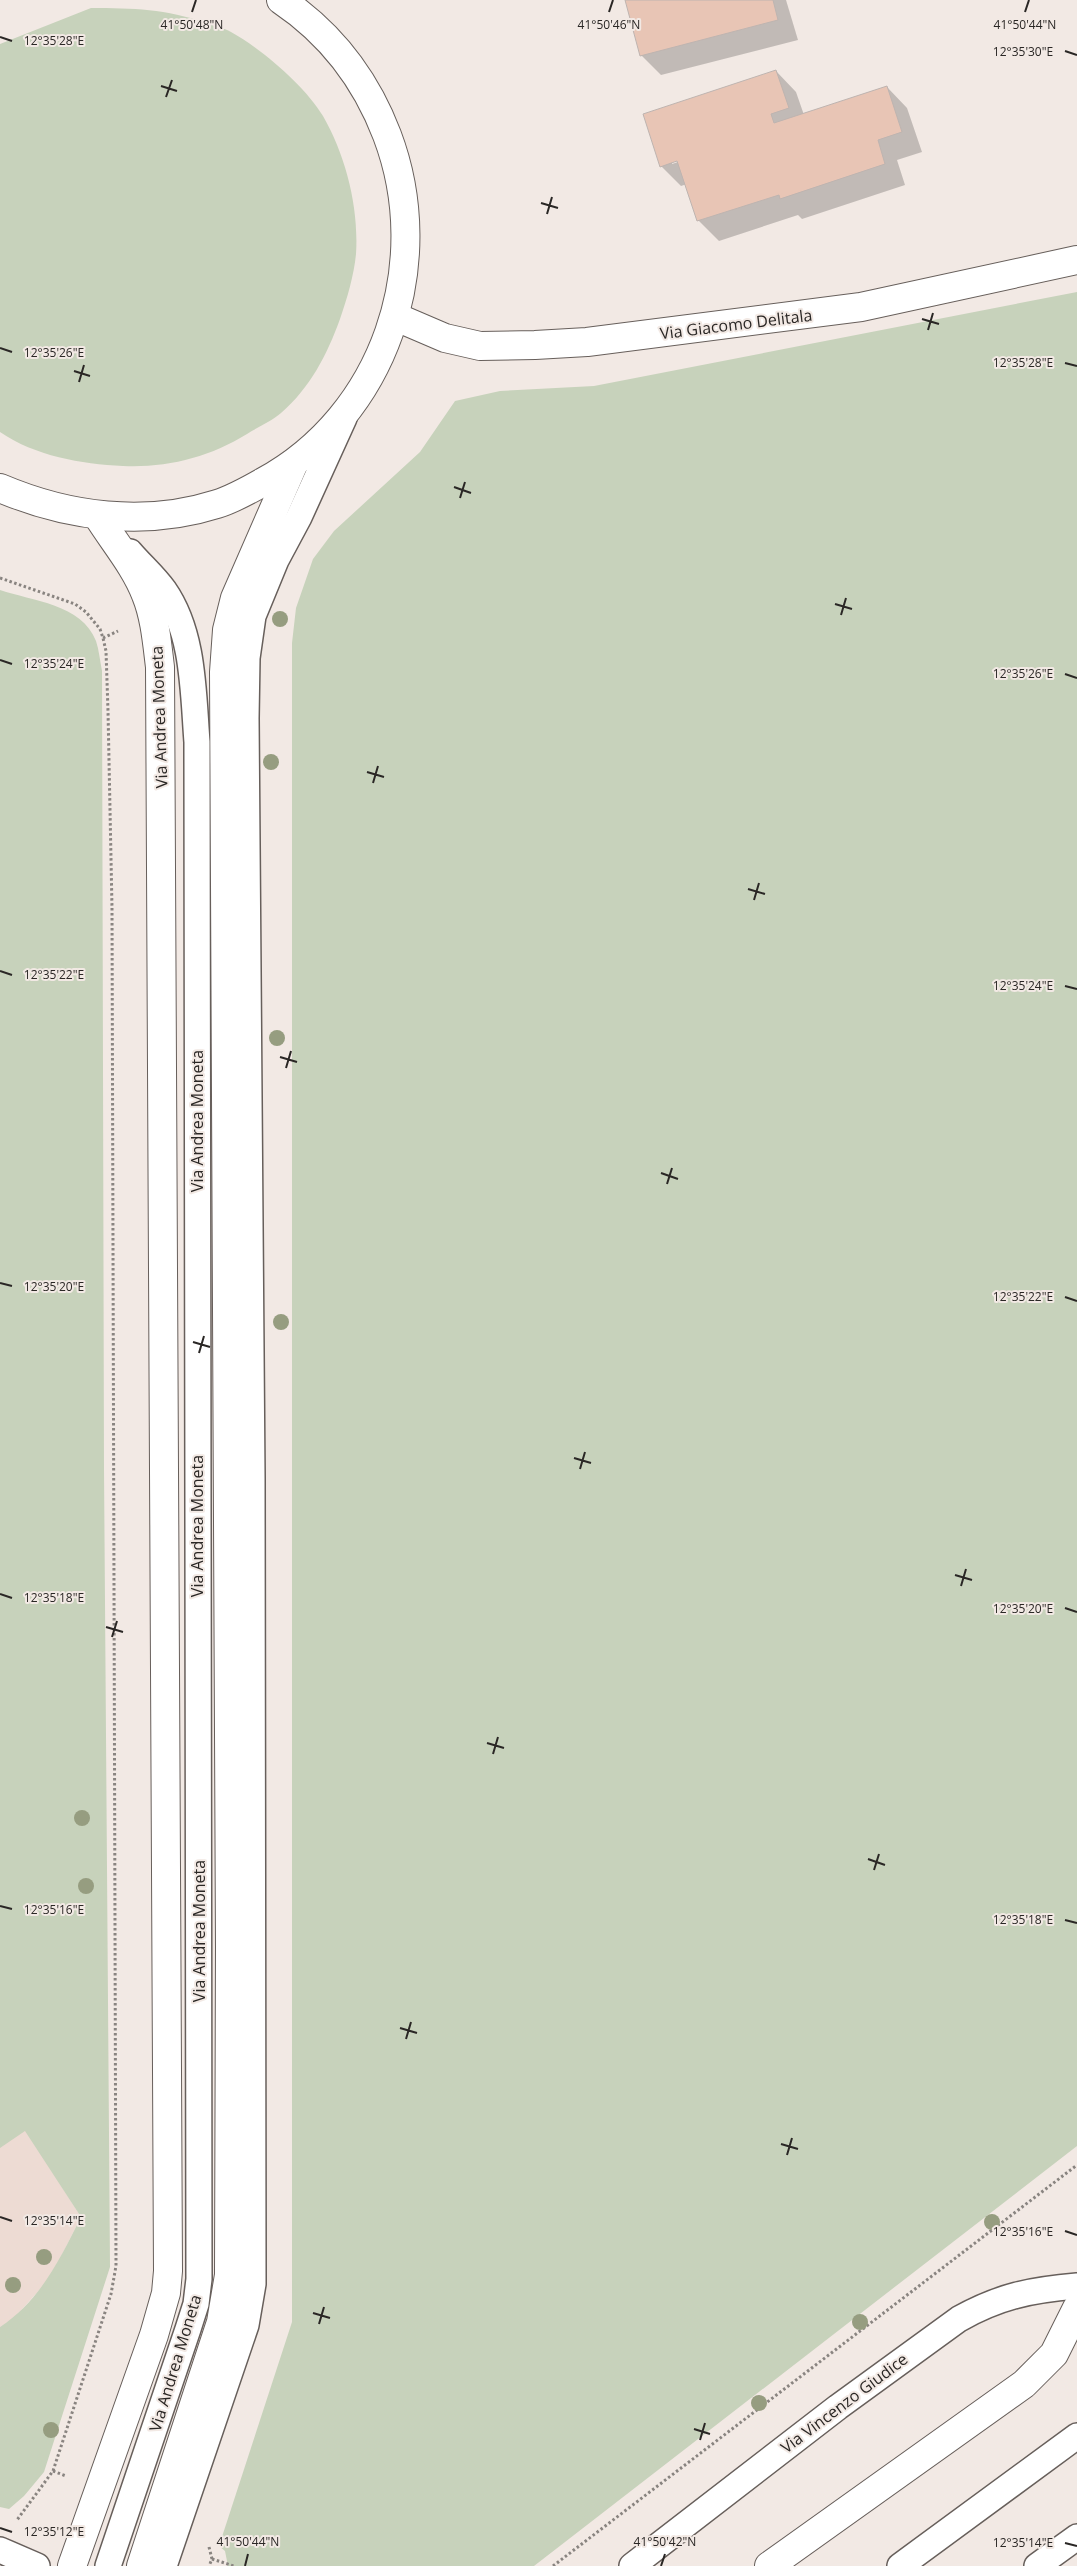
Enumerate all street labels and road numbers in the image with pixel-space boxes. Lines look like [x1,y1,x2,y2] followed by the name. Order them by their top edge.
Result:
[659,304,813,344] street label: Via Giacomo Delitala
[146,645,172,789] street label: Via Andrea Moneta
[186,1050,208,1192] street label: Via Andrea Moneta
[186,1455,208,1597] street label: Via Andrea Moneta
[188,1860,210,2002] street label: Via Andrea Moneta
[144,2292,206,2434] street label: Via Andrea Moneta
[776,2348,912,2458] street label: Via Vincenzo Giudice

